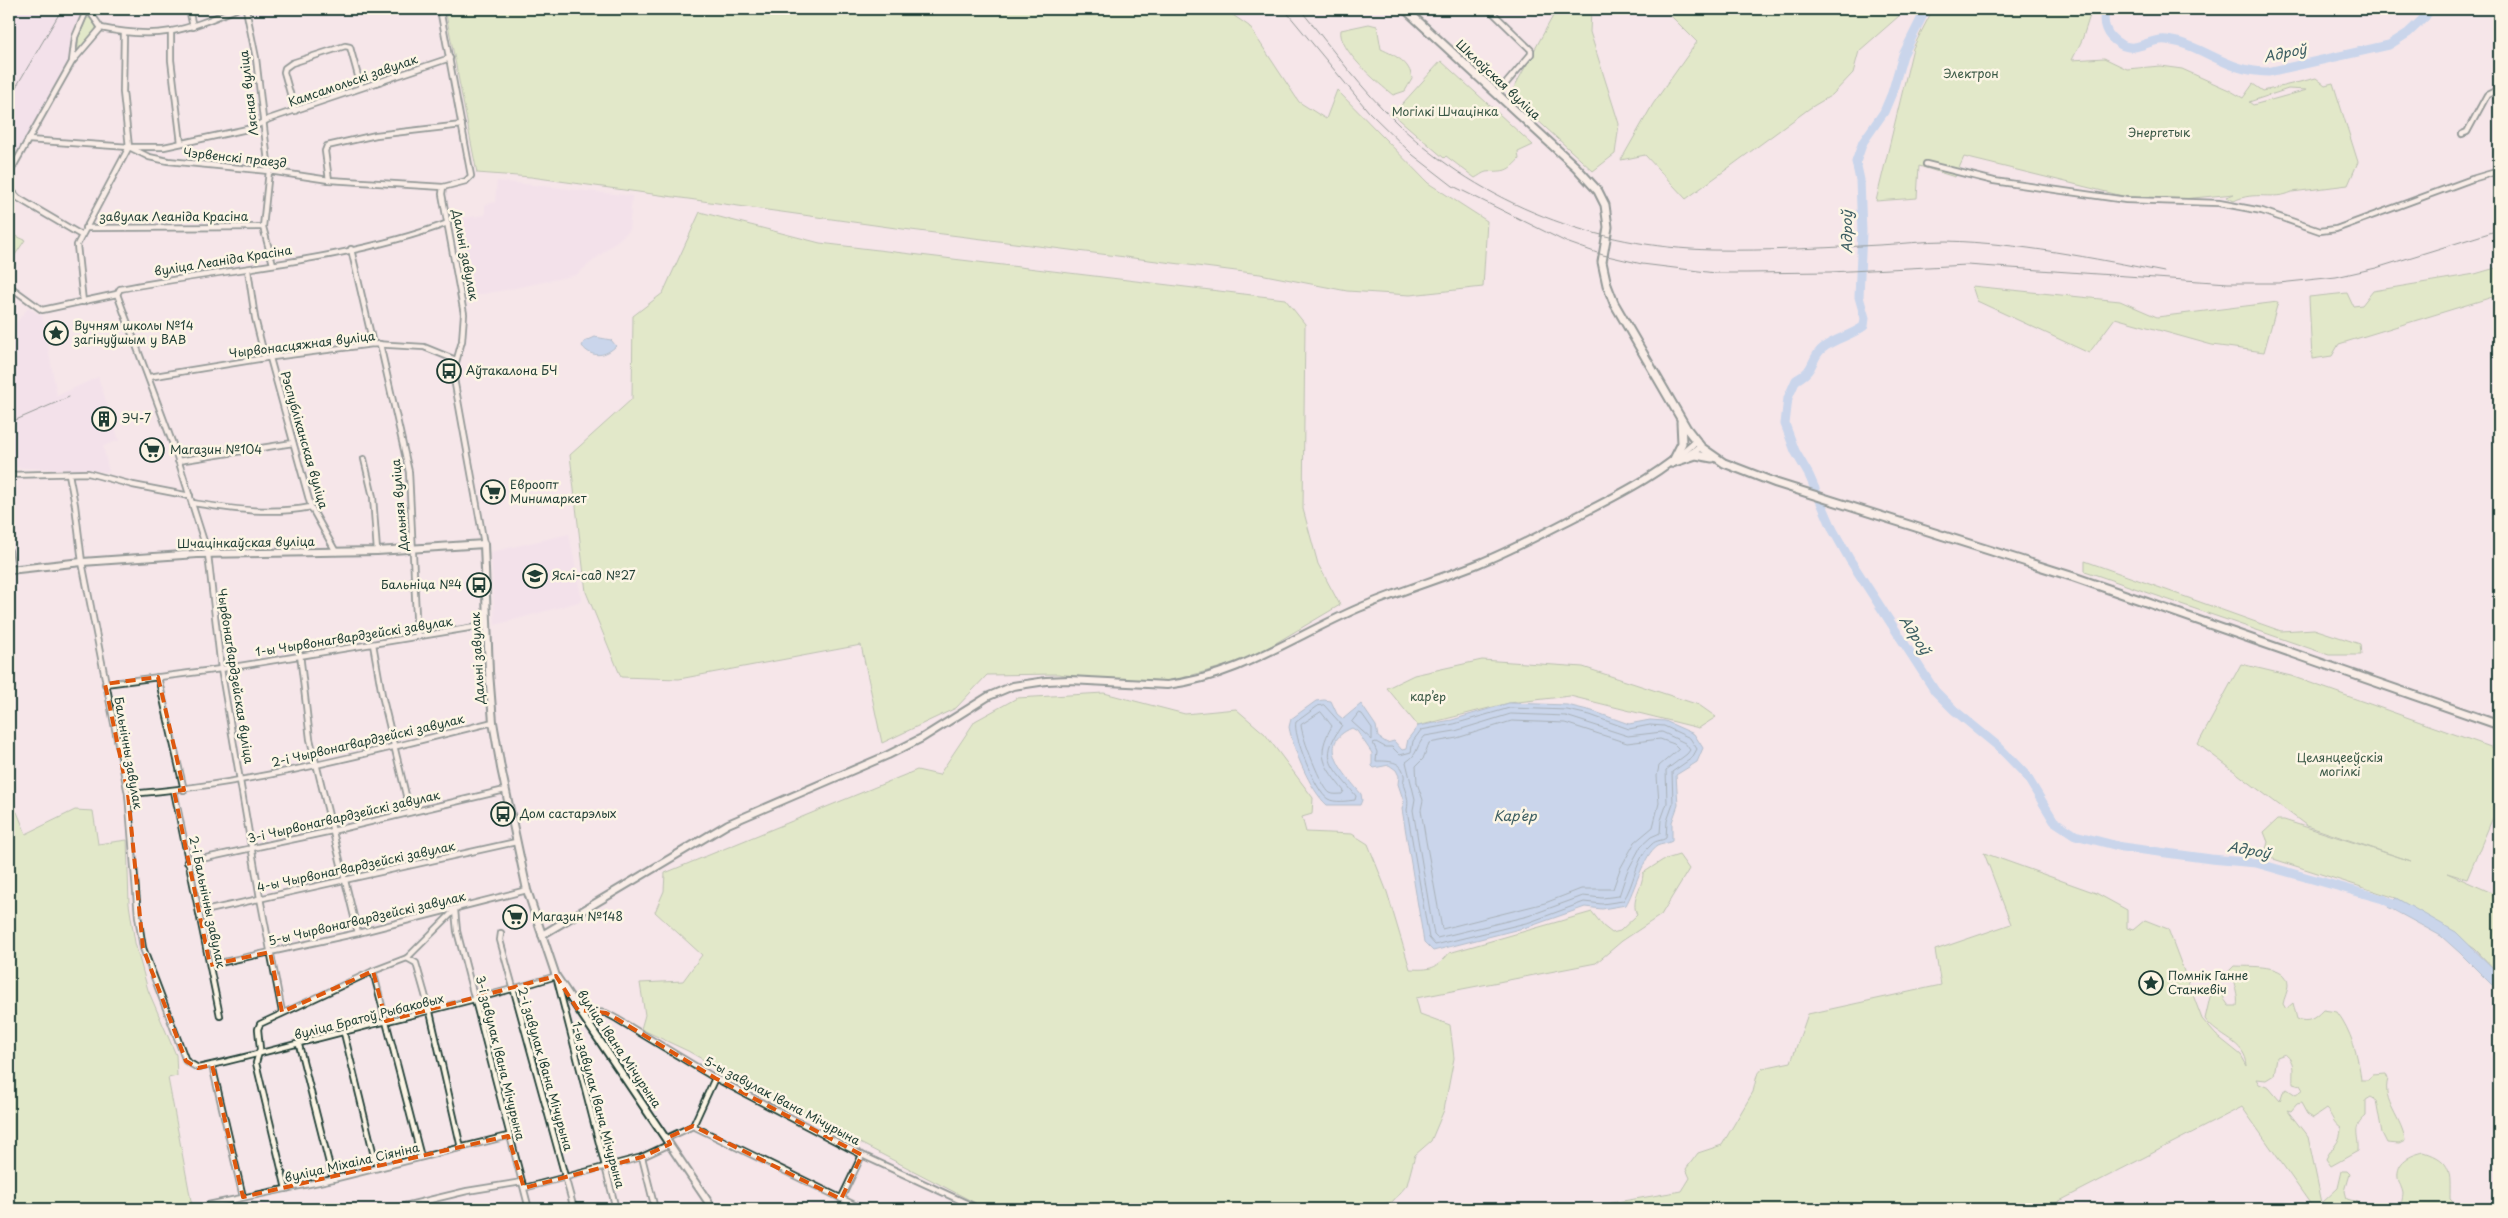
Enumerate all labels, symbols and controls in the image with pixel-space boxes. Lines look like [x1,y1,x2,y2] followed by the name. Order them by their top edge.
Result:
[1452,35,1546,124] street label: Шклоўская вуліца
[2262,38,2310,67] water label: Адроў
[234,49,262,137] street label: Лясная вуліца
[286,49,421,111] street label: Камсамольскі завулак
[1943,64,1999,82] park label: Электрон
[1392,102,1499,120] park label: Могілкі Шчацінка
[2128,123,2191,141] park label: Энергетык
[182,143,288,171] street label: Чэрвенскі праезд
[99,207,249,225] street label: завулак Леаніда Красіна
[448,207,484,303] street label: Дальні завулак
[1836,208,1857,254] water label: Адроў
[153,240,294,280] street label: вуліца Леаніда Красіна
[73,316,194,348] place label: Вучням школы №14 загінуўшым у ВАВ
[43,320,69,346] place icon: Вучням школы №14 загінуўшым у ВАВ
[228,326,377,362] street label: Чырвонасцяжная вуліца
[436,358,462,384] bus stop icon: Аўтакалона БЧ
[466,361,558,379] place label: Аўтакалона БЧ
[277,369,333,511] street label: Рэспубліканская вуліца
[91,406,117,432] building icon: ЭЧ-7
[121,409,151,427] place label: ЭЧ-7
[139,437,165,463] supermarket icon: Магазин №104
[170,440,262,458] place label: Магазин №104
[386,458,412,553] street label: Дальняя вуліца
[510,475,587,507] place label: Евроопт Минимаркет
[480,479,506,505] supermarket icon: Евроопт Минимаркет
[177,532,315,552] street label: Шчацінкаўская вуліца
[522,563,548,589] school or university icon: Яслі-сад №27
[552,566,636,584] place label: Яслі-сад №27
[466,572,492,598] bus stop icon: Бальніца №4
[381,575,462,593] place label: Бальніца №4
[213,587,259,766] street label: Чырвонагвардзейская вуліца
[254,611,455,661] street label: 1-ы Чырвонагвардзейскі завулак
[466,611,488,705] street label: Дальні завулак
[1895,611,1937,660] water label: Адроў
[1410,687,1446,705] park label: карʼер
[110,695,148,811] street label: Бальнічны завулак
[270,709,467,771] street label: 2-і Чырвонагвардзейскі завулак
[2297,748,2383,780] park label: Целянцееўскія могілкі
[246,785,442,847] street label: 3-і Чырвонагвардзейскі завулак
[490,801,516,827] bus stop icon: Дом састарэлых
[519,804,616,822] place label: Дом састарэлых
[1493,805,1537,826] water label: Карʼер
[185,834,231,970] street label: 2-і Бальнічны завулак
[2226,835,2274,864] water label: Адроў
[255,836,457,896] street label: 4-ы Чырвонагвардзейскі завулак
[266,886,468,949] street label: 5-ы Чырвонагвардзейскі завулак
[502,904,528,930] supermarket icon: Магазин №148
[532,907,623,925] place label: Магазин №148
[2168,966,2248,998] place label: Помнік Ганне Станкевіч
[2138,970,2164,996] place icon: Помнік Ганне Станкевіч
[472,973,530,1143] street label: 3-і завулак Івана Мічурына
[514,985,578,1153] street label: 2-і завулак Івана Мічурына
[573,986,667,1112] street label: вуліца Івана Мічурына
[292,989,446,1043] street label: вуліца Братоў Рыбаковых
[568,1019,630,1191] street label: 1-ы завулак Івана Мічурына
[701,1051,864,1149] street label: 5-ы завулак Івана Мічурына
[283,1138,421,1186] street label: вуліца Міхаіла Сіяніна

